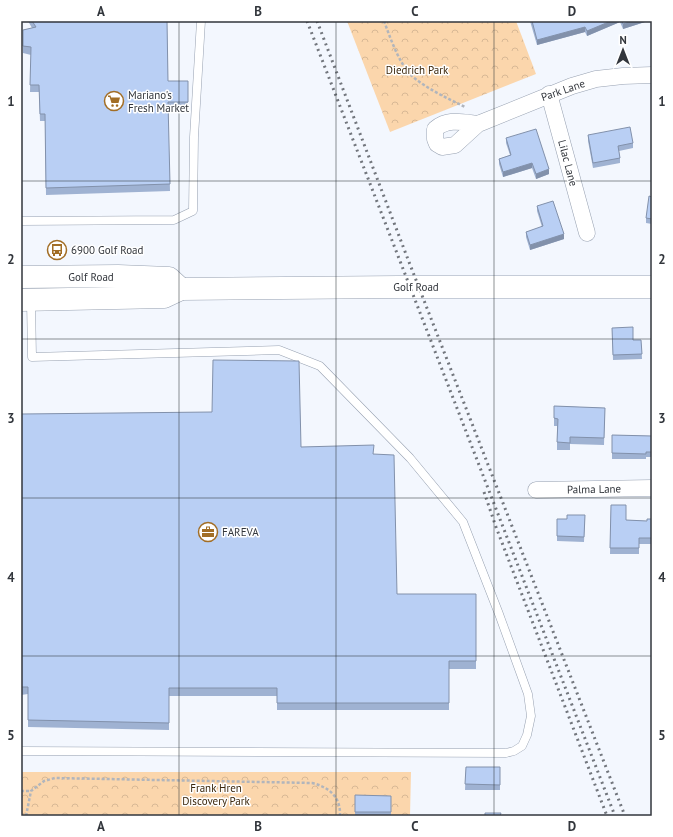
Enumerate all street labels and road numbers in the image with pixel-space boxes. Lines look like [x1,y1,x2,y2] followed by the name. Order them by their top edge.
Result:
[539,76,587,104] street label: Park Lane
[555,138,581,188] street label: Lilac Lane
[68,270,114,284] street label: Golf Road
[393,280,439,294] street label: Golf Road
[567,482,622,496] street label: Palma Lane

